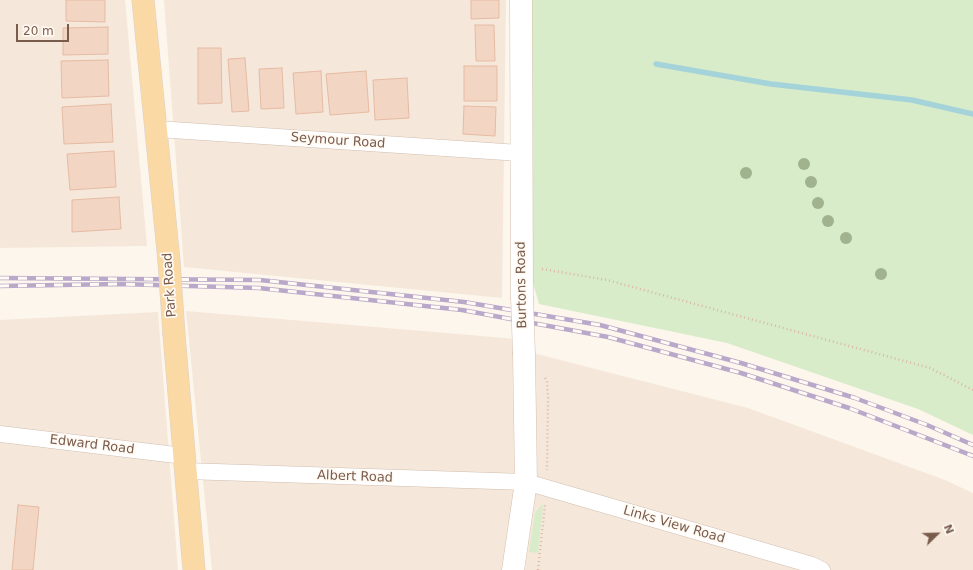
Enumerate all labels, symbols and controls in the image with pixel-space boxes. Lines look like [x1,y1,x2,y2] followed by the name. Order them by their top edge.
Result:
[18,16,71,42] scale bar
[23,24,54,38] text: 20 m
[290,130,386,152] street label: Seymour Road
[513,241,531,329] street label: Burtons Road
[160,252,180,318] street label: Park Road
[49,432,135,458] street label: Edward Road
[317,468,393,486] street label: Albert Road
[621,503,727,547] street label: Links View Road
[917,514,957,554] north arrow
[941,522,956,536] text: N

